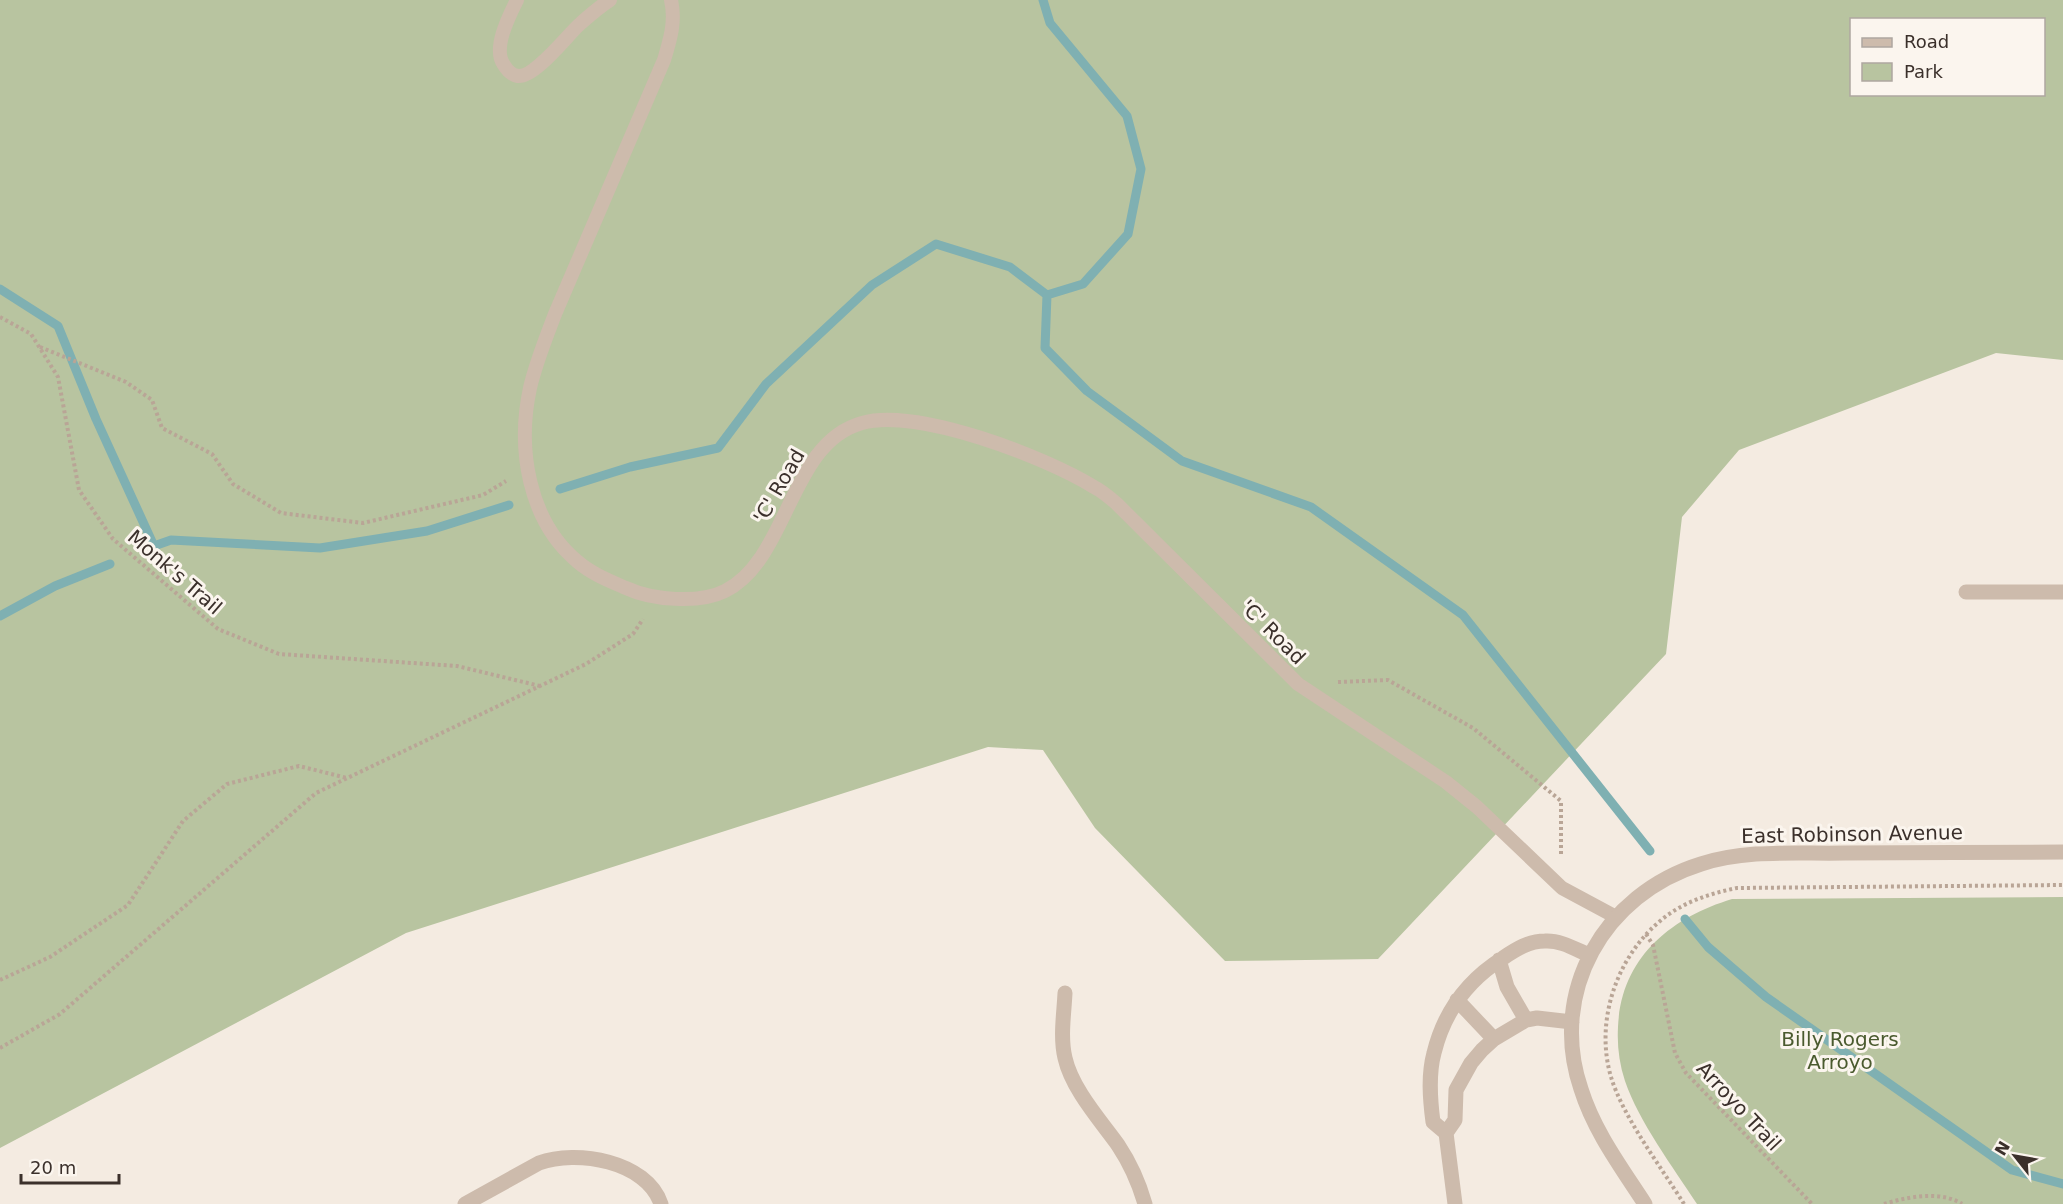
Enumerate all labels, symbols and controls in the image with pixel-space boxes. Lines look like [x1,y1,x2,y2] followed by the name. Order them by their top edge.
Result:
[1850,18,2045,96] legend
[1904,31,1949,52] text: Road
[1904,61,1943,82] text: Park
[748,445,810,527] street label: 'C' Road
[123,525,227,619] street label: Monk's Trail
[1236,595,1310,669] street label: 'C' Road
[1741,820,1963,848] street label: East Robinson Avenue
[1781,1027,1899,1074] park label: Billy Rogers Arroyo
[1692,1057,1786,1155] street label: Arroyo Trail
[1985,1126,2045,1186] north arrow
[1991,1138,2014,1159] text: N
[21,1147,118,1185] scale bar
[30,1157,76,1178] text: 20 m

